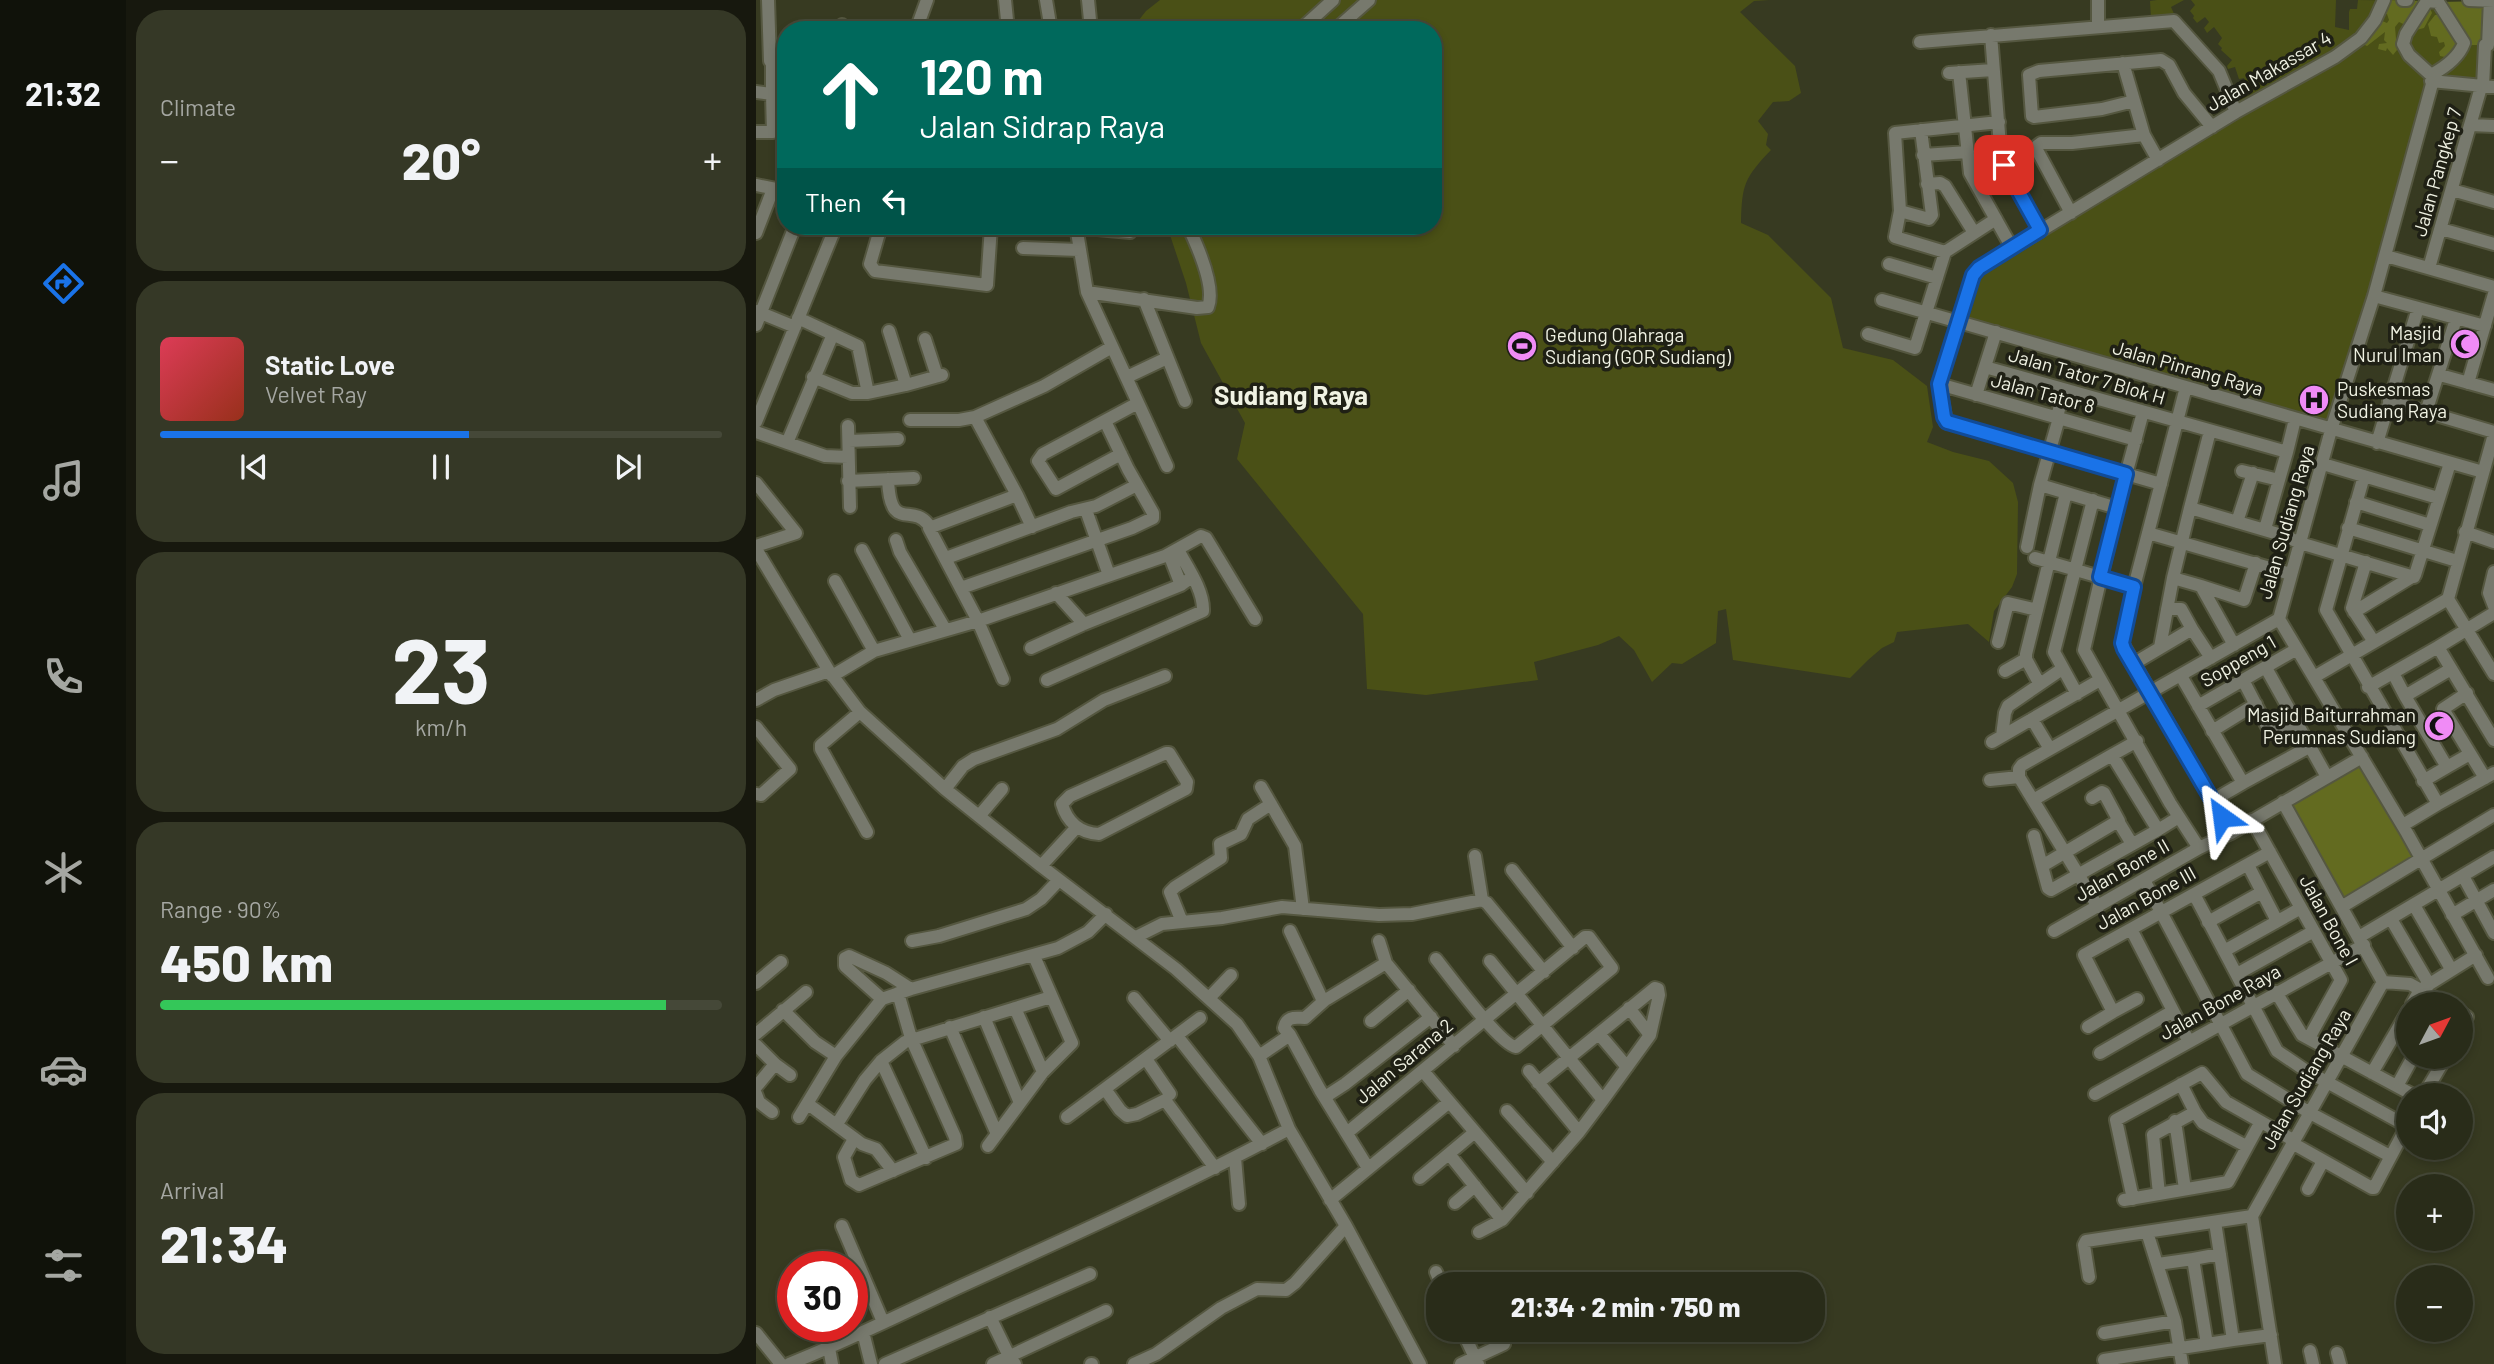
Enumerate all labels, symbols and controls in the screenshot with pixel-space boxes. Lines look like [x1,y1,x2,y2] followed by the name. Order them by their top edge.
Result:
[2202,26,2335,116] street label: Jalan Makassar 4
[920,46,1043,105] text: 120 m
[805,49,896,140] icon: ahead
[25,74,101,112] text: 21:32
[160,93,236,121] text: Climate
[2407,105,2466,239] street label: Jalan Pangkep 7
[920,106,1165,144] text: Jalan Sidrap Raya
[402,128,480,190] text: 20°
[1974,135,2034,195] pin
[160,136,179,182] text: −
[703,136,722,182] text: +
[1985,146,2023,184] icon: arrive
[876,182,914,220] icon: left
[805,186,862,217] text: Then
[39,259,88,308] icon: directions
[2353,321,2442,366] place label: Masjid Nurul Iman
[1545,323,1732,368] place label: Gedung Olahraga Sudiang (GOR Sudiang)
[2448,327,2482,361] mosque icon: Masjid Nurul Iman
[1505,329,1539,363] sports icon: Gedung Olahraga Sudiang (GOR Sudiang)
[2110,335,2266,400] street label: Jalan Pinrang Raya
[2006,342,2168,409] street label: Jalan Tator 7 Blok H
[265,349,395,380] text: Static Love
[1989,368,2098,417] street label: Jalan Tator 8
[2337,377,2447,422] place label: Puskesmas Sudiang Raya
[1214,379,1368,410] district label: Sudiang Raya
[265,380,367,408] text: Velvet Ray
[2297,383,2331,417] hospital icon: Puskesmas Sudiang Raya
[2253,442,2318,601] street label: Jalan Sudiang Raya
[235,448,273,486] icon: previous
[422,448,460,486] icon: pause
[609,448,647,486] icon: next
[39,456,88,505] icon: music
[392,613,490,722] text: 23
[2196,630,2280,691] street label: Soppeng 1
[39,652,88,701] icon: phone
[2247,703,2416,748] place label: Masjid Baiturrahman Perumnas Sudiang
[2422,709,2456,743] mosque icon: Masjid Baiturrahman Perumnas Sudiang
[415,713,467,741] text: km/h
[2185,780,2259,854] position arrow
[2071,833,2173,906] street label: Jalan Bone II
[39,848,88,897] icon: climate
[2092,861,2199,934] street label: Jalan Bone III
[2295,870,2364,969] street label: Jalan Bone I
[160,895,281,923] text: Range · 90%
[160,930,333,992] text: 450 km
[2155,959,2284,1044] street label: Jalan Bone Raya
[2396,992,2473,1069] north arrow
[2396,992,2473,1342] map controls
[2256,1004,2355,1153] street label: Jalan Sudiang Raya
[1350,1013,1457,1108] street label: Jalan Sarana 2
[39,1045,88,1094] icon: car
[2396,1083,2473,1160] button: sound
[2396,1174,2473,1251] button: +
[160,1176,224,1204] text: Arrival
[160,1211,288,1273] text: 21:34
[39,1241,88,1290] icon: filters
[777,1251,868,1342] speed limit sign: 30
[2396,1265,2473,1342] button: −
[1511,1291,1740,1322] text: 21:34 · 2 min · 750 m

